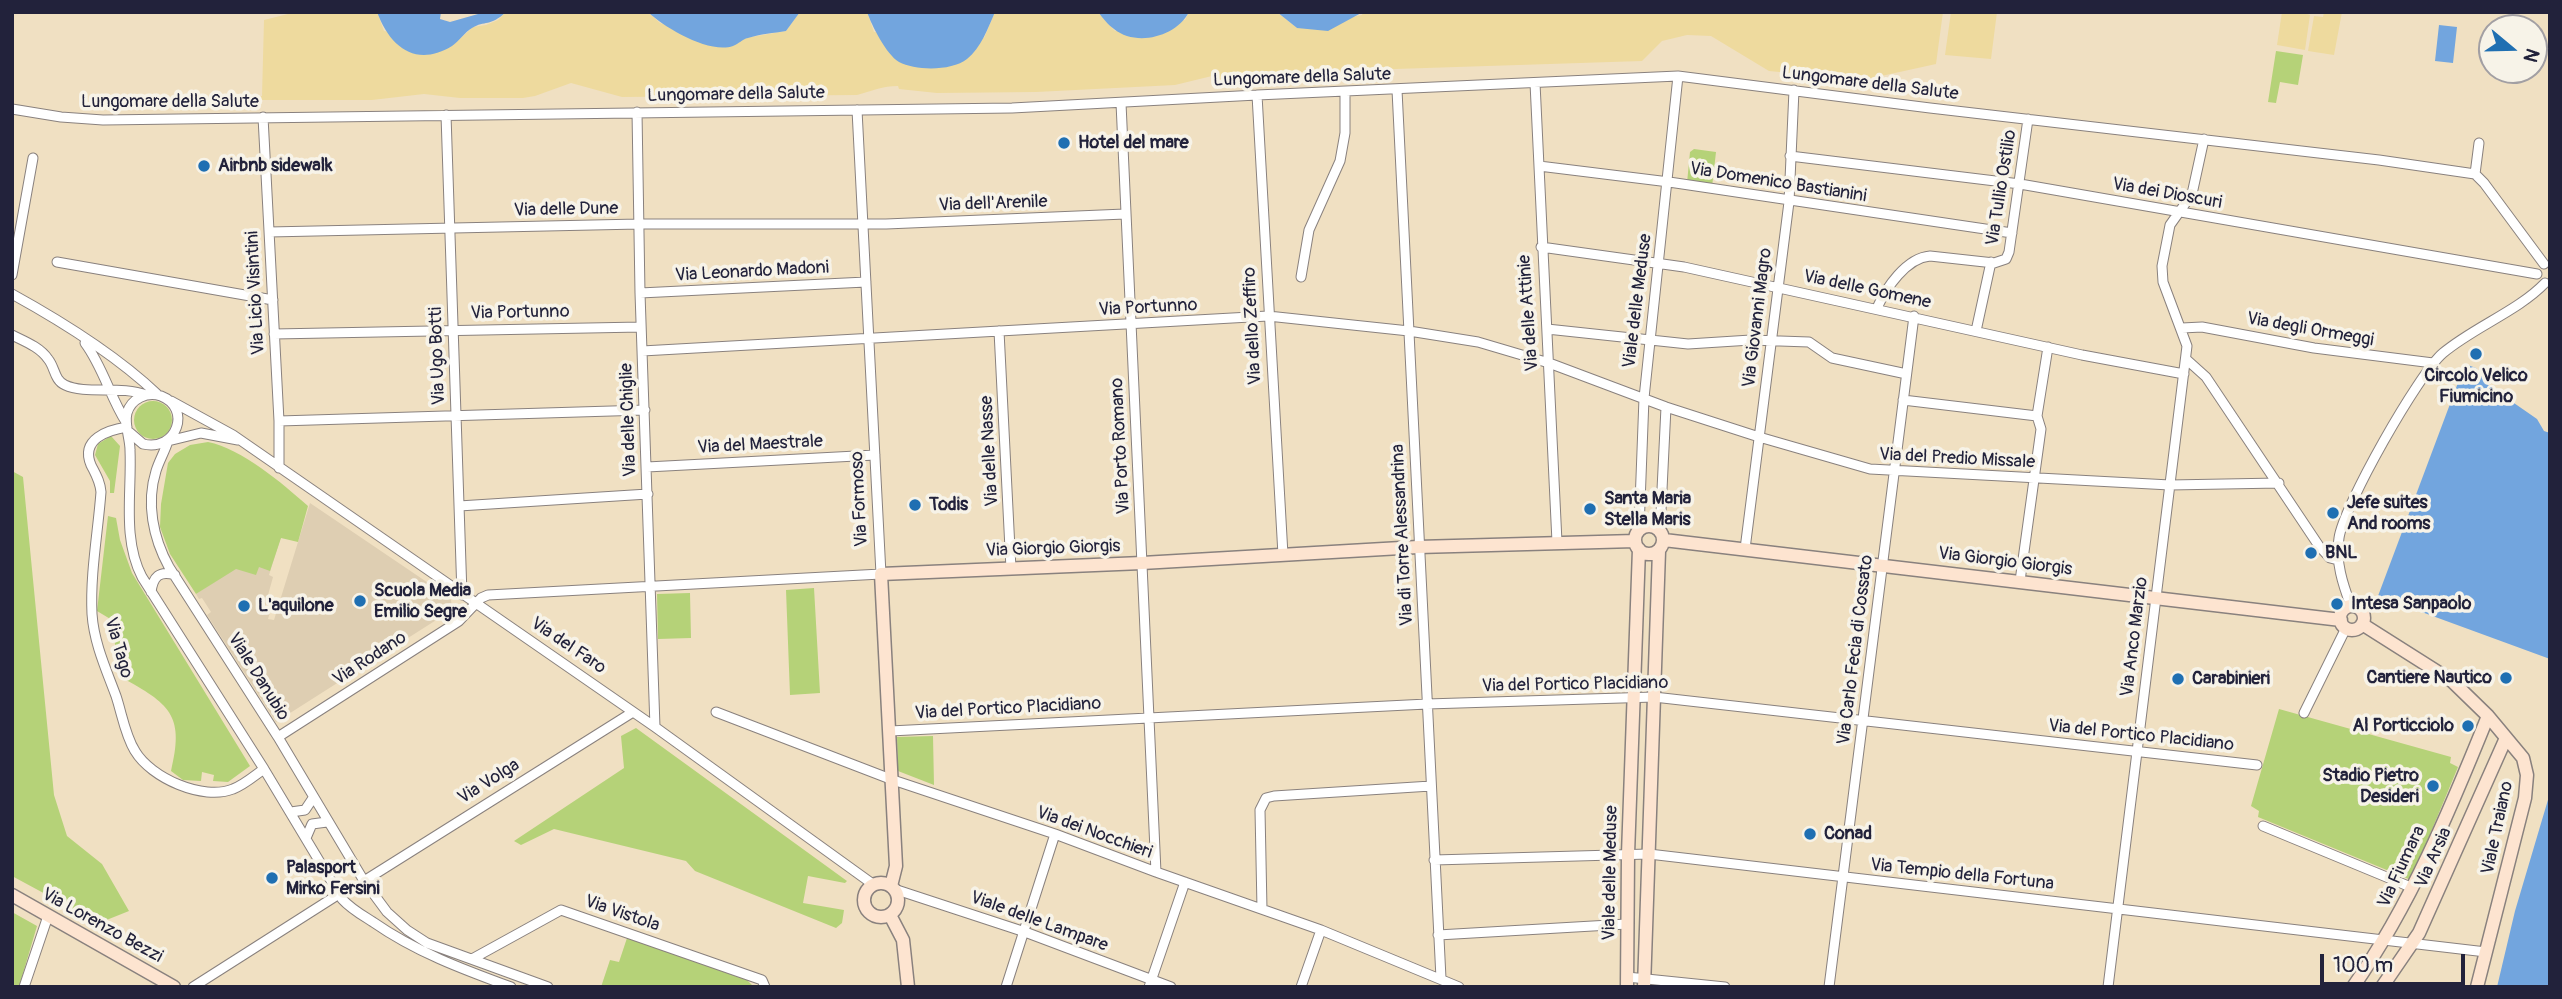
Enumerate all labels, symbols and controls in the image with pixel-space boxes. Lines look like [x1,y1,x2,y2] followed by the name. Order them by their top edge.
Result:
[2478,14,2548,84] north arrow
[2518,45,2544,65] text: N
[1780,62,1960,106] street label: Lungomare della Salute
[1213,64,1391,92] street label: Lungomare della Salute
[647,83,825,107] street label: Lungomare della Salute
[81,91,259,113] street label: Lungomare della Salute
[1982,128,2022,248] street label: Via Tullio Ostilio
[1078,132,1189,154] place label: Hotel del mare
[1056,135,1072,151] marker: Hotel del mare
[218,155,333,177] place label: Airbnb sidewalk
[196,158,212,174] marker: Airbnb sidewalk
[1688,158,1868,208] street label: Via Domenico Bastianini
[2110,174,2224,214] street label: Via dei Dioscuri
[938,191,1048,217] street label: Via dell'Arenile
[514,198,618,222] street label: Via delle Dune
[242,230,270,356] street label: Via Licio Visintini
[1619,233,1657,369] street label: Viale delle Meduse
[1739,247,1777,389] street label: Via Giovanni Magro
[1514,254,1544,372] street label: Via delle Attinie
[674,257,830,287] street label: Via Leonardo Madoni
[1239,266,1267,386] street label: Via dello Zeffiro
[1801,266,1933,314] street label: Via delle Gomene
[1098,295,1198,321] street label: Via Portunno
[470,301,570,325] street label: Via Portunno
[425,306,451,406] street label: Via Ugo Botti
[2245,308,2375,352] street label: Via degli Ormeggi
[2468,346,2484,362] marker: Circolo Velico Fiumicino
[616,363,642,477] street label: Via delle Chiglie
[2424,365,2528,408] place label: Circolo Velico Fiumicino
[1107,377,1135,515] street label: Via Porto Romano
[976,395,1004,507] street label: Via delle Nasse
[697,431,823,459] street label: Via del Maestrale
[1387,444,1419,626] street label: Via di Torre Alessandrina
[1878,444,2036,474] street label: Via del Predio Missale
[847,451,873,547] street label: Via Formoso
[1604,488,1691,530] place label: Santa Maria Stella Maris
[2347,492,2430,534] place label: Jefe suites And rooms
[929,494,968,516] place label: Todis
[907,497,923,513] marker: Todis
[1582,501,1598,517] marker: Santa Maria Stella Maris
[2325,505,2341,521] marker: Jefe suites And rooms
[985,536,1121,562] street label: Via Giorgio Giorgis
[2325,542,2358,564] place label: BNL
[1937,543,2073,581] street label: Via Giorgio Giorgis
[2303,545,2319,561] marker: BNL
[1834,554,1878,746] street label: Via Carlo Fecia di Cossato
[2117,576,2153,698] street label: Via Anco Marzio
[374,580,471,622] place label: Scuola Media Emilio Segre
[352,593,368,609] marker: Scuola Media Emilio Segre
[2351,593,2472,615] place label: Intesa Sanpaolo
[258,595,334,617] place label: L'aquilone
[2329,596,2345,612] marker: Intesa Sanpaolo
[236,598,252,614] marker: L'aquilone
[526,613,610,679] street label: Via del Faro
[99,615,137,681] street label: Via Tago
[329,627,411,691] street label: Via Rodano
[222,629,294,725] street label: Viale Danubio
[2366,667,2492,689] place label: Cantiere Nautico
[2192,668,2270,690] place label: Carabinieri
[2498,670,2514,686] marker: Cantiere Nautico
[2170,671,2186,687] marker: Carabinieri
[1482,673,1668,697] street label: Via del Portico Placidiano
[914,693,1102,725] street label: Via del Portico Placidiano
[2353,715,2454,737] place label: Al Porticciolo
[2047,716,2235,756] street label: Via del Portico Placidiano
[2460,718,2476,734] marker: Al Porticciolo
[454,755,524,809] street label: Via Volga
[2322,765,2419,808] place label: Stadio Pietro Desideri
[2425,778,2441,794] marker: Stadio Pietro Desideri
[2478,779,2518,877] street label: Viale Traiano
[1033,802,1155,864] street label: Via dei Nocchieri
[1599,805,1623,941] street label: Viale delle Meduse
[1824,823,1872,845] place label: Conad
[2374,823,2430,911] street label: Via Fiumara
[2411,824,2457,892] street label: Via Arsia
[1802,826,1818,842] marker: Conad
[1869,855,2055,895] street label: Via Tempio della Fortuna
[286,857,380,900] place label: Palasport Mirko Fersini
[264,870,280,886] marker: Palasport Mirko Fersini
[38,884,166,968] street label: Via Lorenzo Bezzi
[967,887,1111,957] street label: Viale delle Lampare
[582,891,662,937] street label: Via Vistola
[2324,940,2469,984] scale bar
[2333,952,2393,979] text: 100 m

